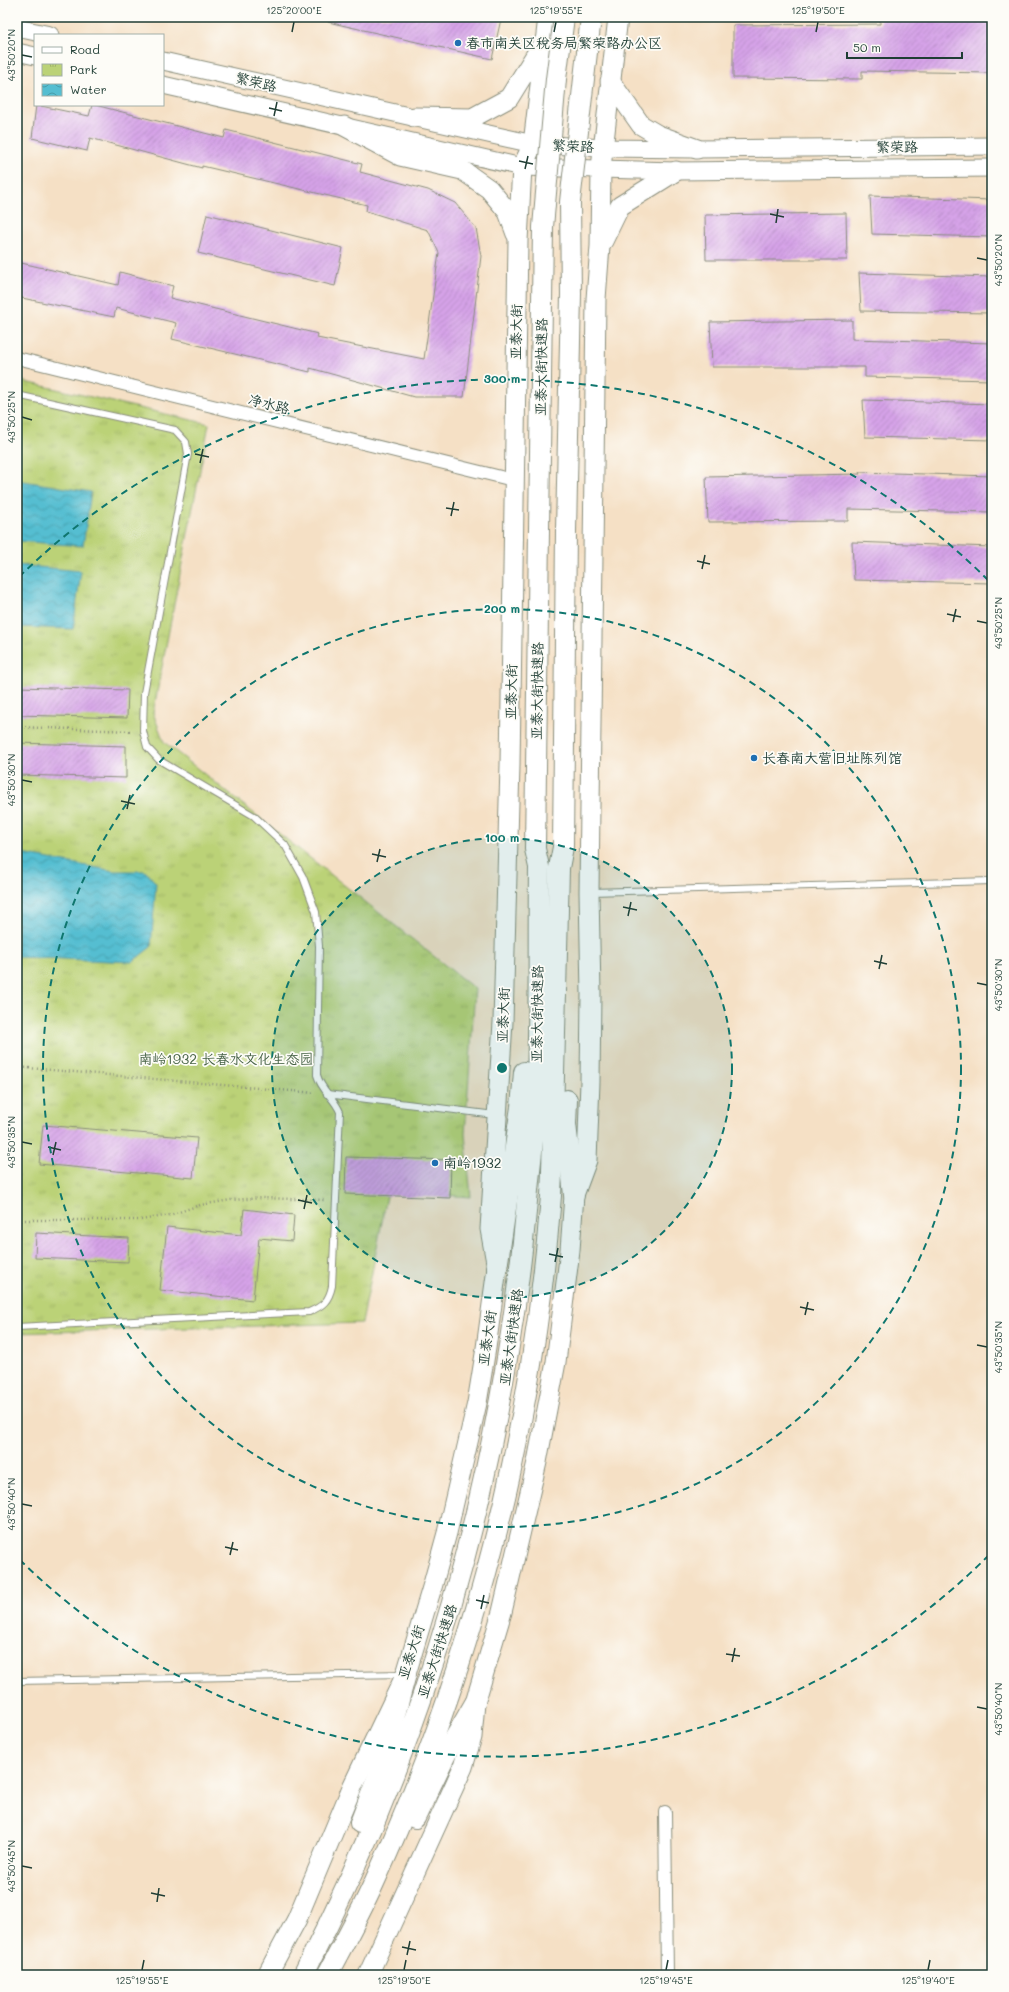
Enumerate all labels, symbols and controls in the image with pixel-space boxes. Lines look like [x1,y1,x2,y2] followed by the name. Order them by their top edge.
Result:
[266,3,322,17] text: 125°20'00"E
[529,3,583,17] text: 125°19'55"E
[791,3,845,17] text: 125°19'50"E
[4,29,18,81] text: 43°50'20"N
[466,33,662,52] place label: 春市南关区税务局繁荣路办公区
[34,34,164,106] legend
[847,34,962,60] scale bar
[453,38,463,48] marker: 春市南关区税务局繁荣路办公区
[853,39,881,55] text: 50 m
[70,41,100,57] text: Road
[70,61,97,77] text: Park
[234,68,279,95] street label: 繁荣路
[70,81,107,97] text: Water
[552,135,594,156] street label: 繁荣路
[876,137,918,156] street label: 繁荣路
[991,234,1005,286] text: 43°50'20"N
[506,304,525,360] street label: 亚泰大街
[530,318,551,416] street label: 亚泰大街快速路
[484,370,520,386] text: 300 m
[246,389,292,418] street label: 净水路
[4,391,18,443] text: 43°50'25"N
[991,597,1005,649] text: 43°50'25"N
[484,600,520,616] text: 200 m
[526,642,547,740] street label: 亚泰大街快速路
[501,664,520,720] street label: 亚泰大街
[762,748,902,767] place label: 长春南大营旧址陈列馆
[749,753,759,763] marker: 长春南大营旧址陈列馆
[4,754,18,806] text: 43°50'30"N
[485,829,519,845] text: 100 m
[991,959,1005,1011] text: 43°50'30"N
[526,965,547,1063] street label: 亚泰大街快速路
[492,987,513,1043] street label: 亚泰大街
[138,1049,314,1068] park label: 南岭1932 长春水文化生态园
[495,1061,509,1075] centre of rings
[4,1116,18,1168] text: 43°50'35"N
[443,1153,502,1172] place label: 南岭1932
[430,1158,440,1168] marker: 南岭1932
[494,1287,527,1387] street label: 亚泰大街快速路
[473,1309,500,1367] street label: 亚泰大街
[991,1321,1005,1373] text: 43°50'35"N
[4,1478,18,1530] text: 43°50'40"N
[412,1601,461,1700] street label: 亚泰大街快速路
[393,1622,428,1681] street label: 亚泰大街
[991,1683,1005,1735] text: 43°50'40"N
[4,1840,18,1892] text: 43°50'45"N
[115,1973,169,1987] text: 125°19'55"E
[377,1973,431,1987] text: 125°19'50"E
[639,1973,693,1987] text: 125°19'45"E
[901,1973,955,1987] text: 125°19'40"E

